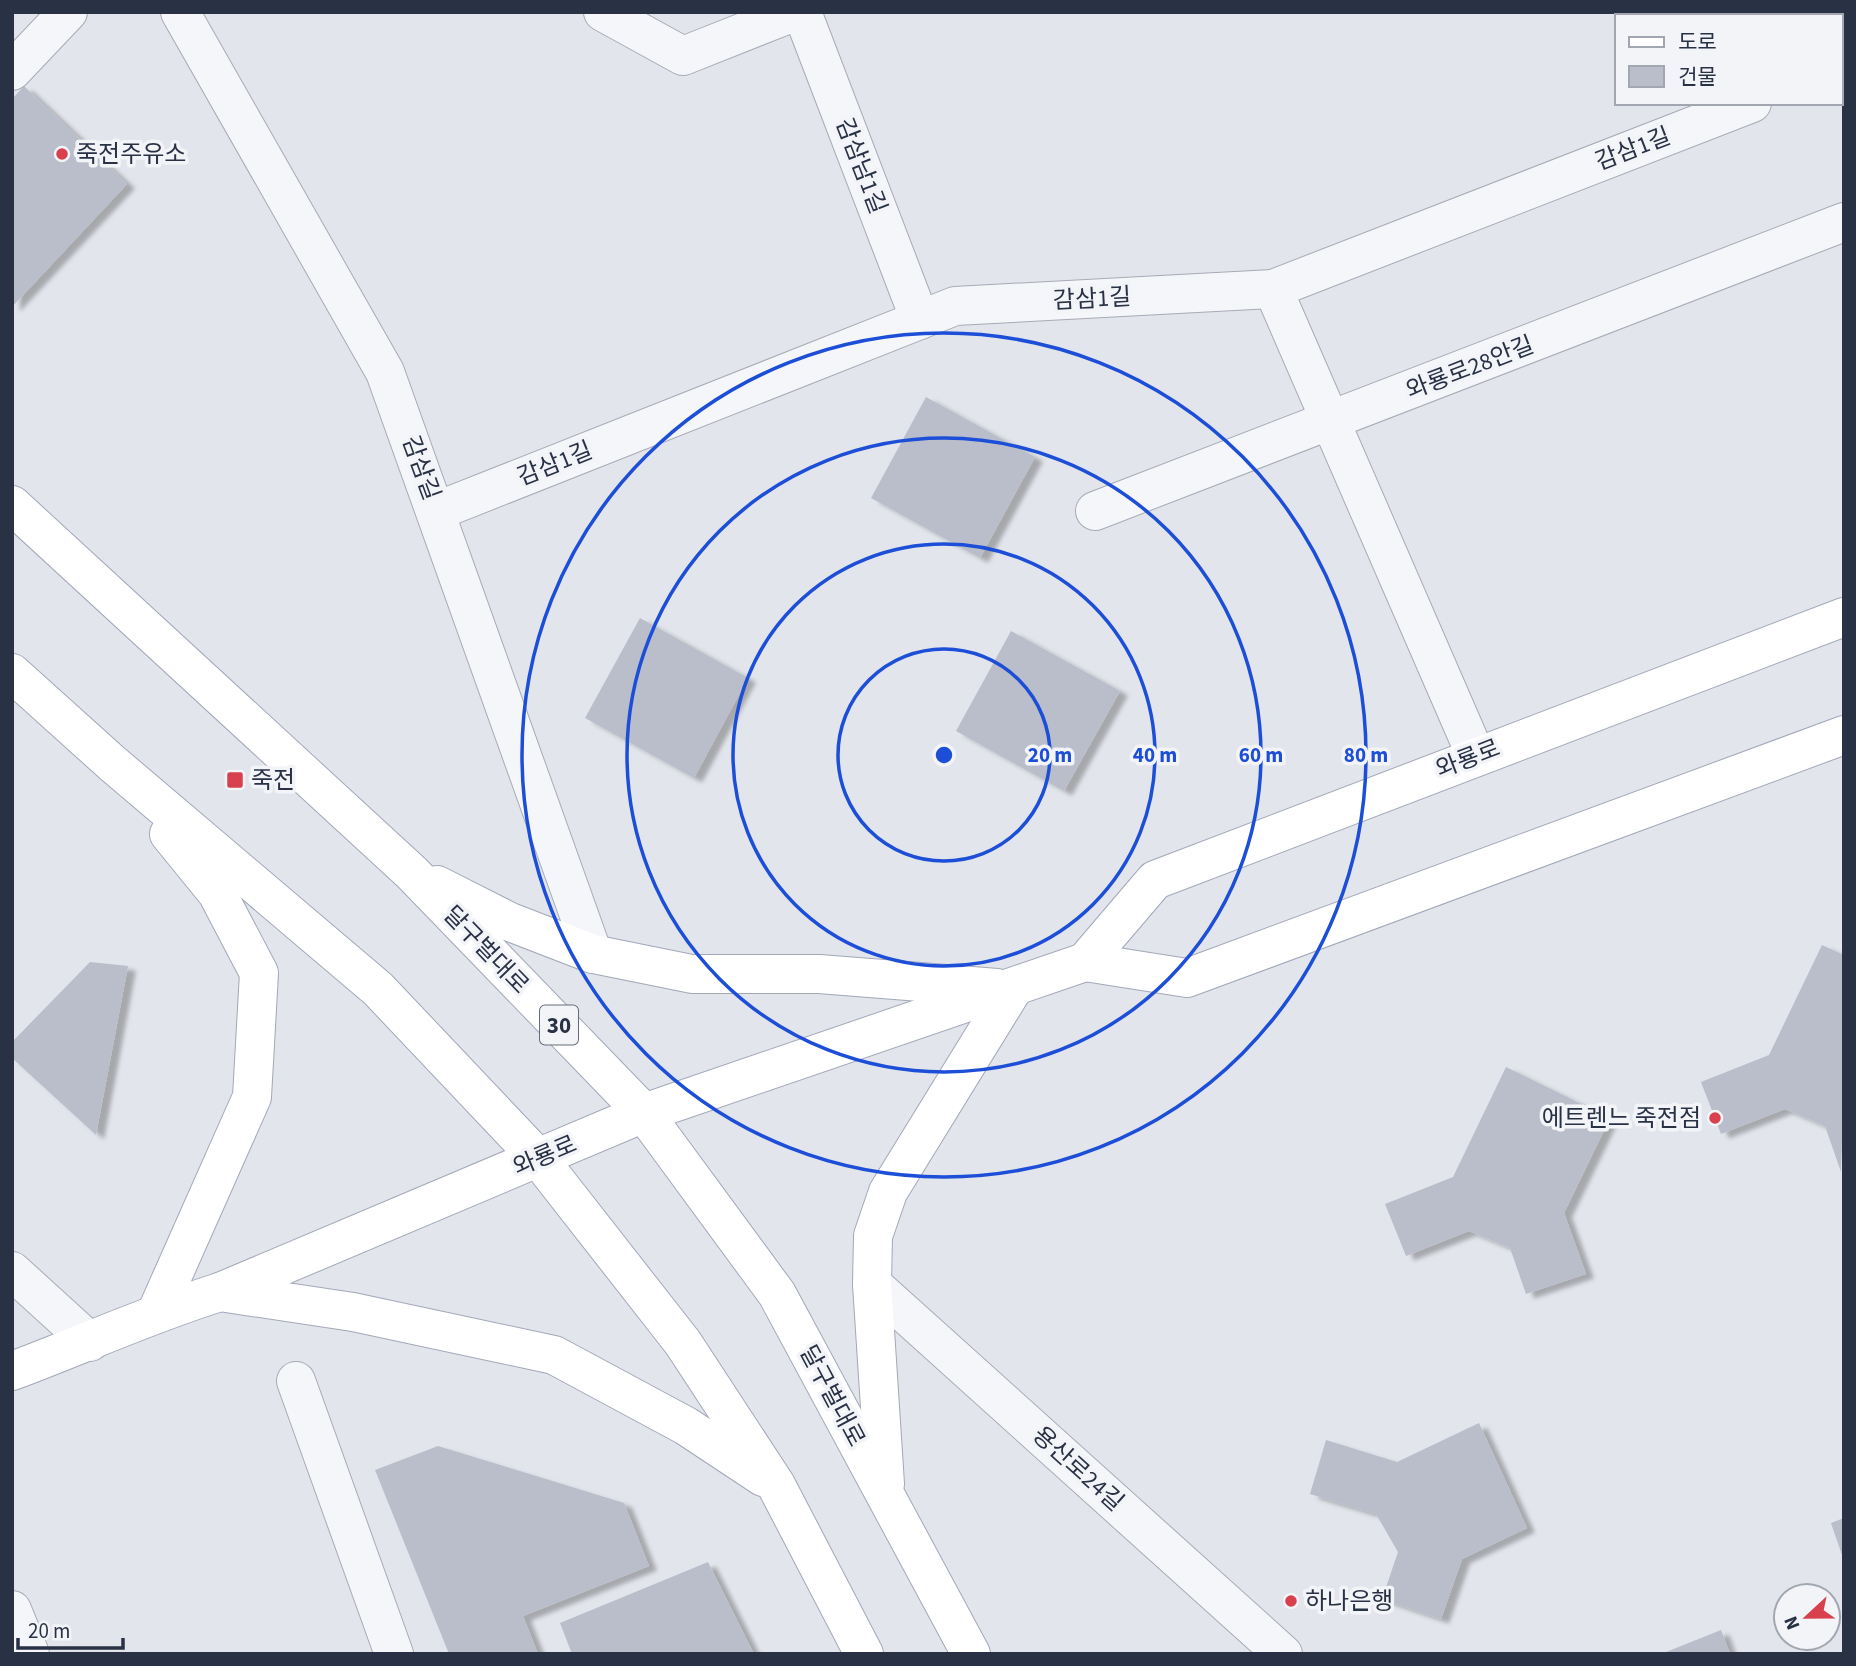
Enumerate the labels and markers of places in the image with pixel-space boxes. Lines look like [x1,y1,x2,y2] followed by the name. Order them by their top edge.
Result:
[76,137,186,172] place label: 죽전주유소
[54,146,70,162] marker: 죽전주유소
[932,743,956,767] centre of rings
[251,763,295,798] place label: 죽전
[225,770,245,790] marker: 죽전
[1542,1101,1701,1136] place label: 에트렌느 죽전점
[1707,1110,1723,1126] marker: 에트렌느 죽전점
[1305,1584,1393,1619] place label: 하나은행
[1283,1593,1299,1609] marker: 하나은행

